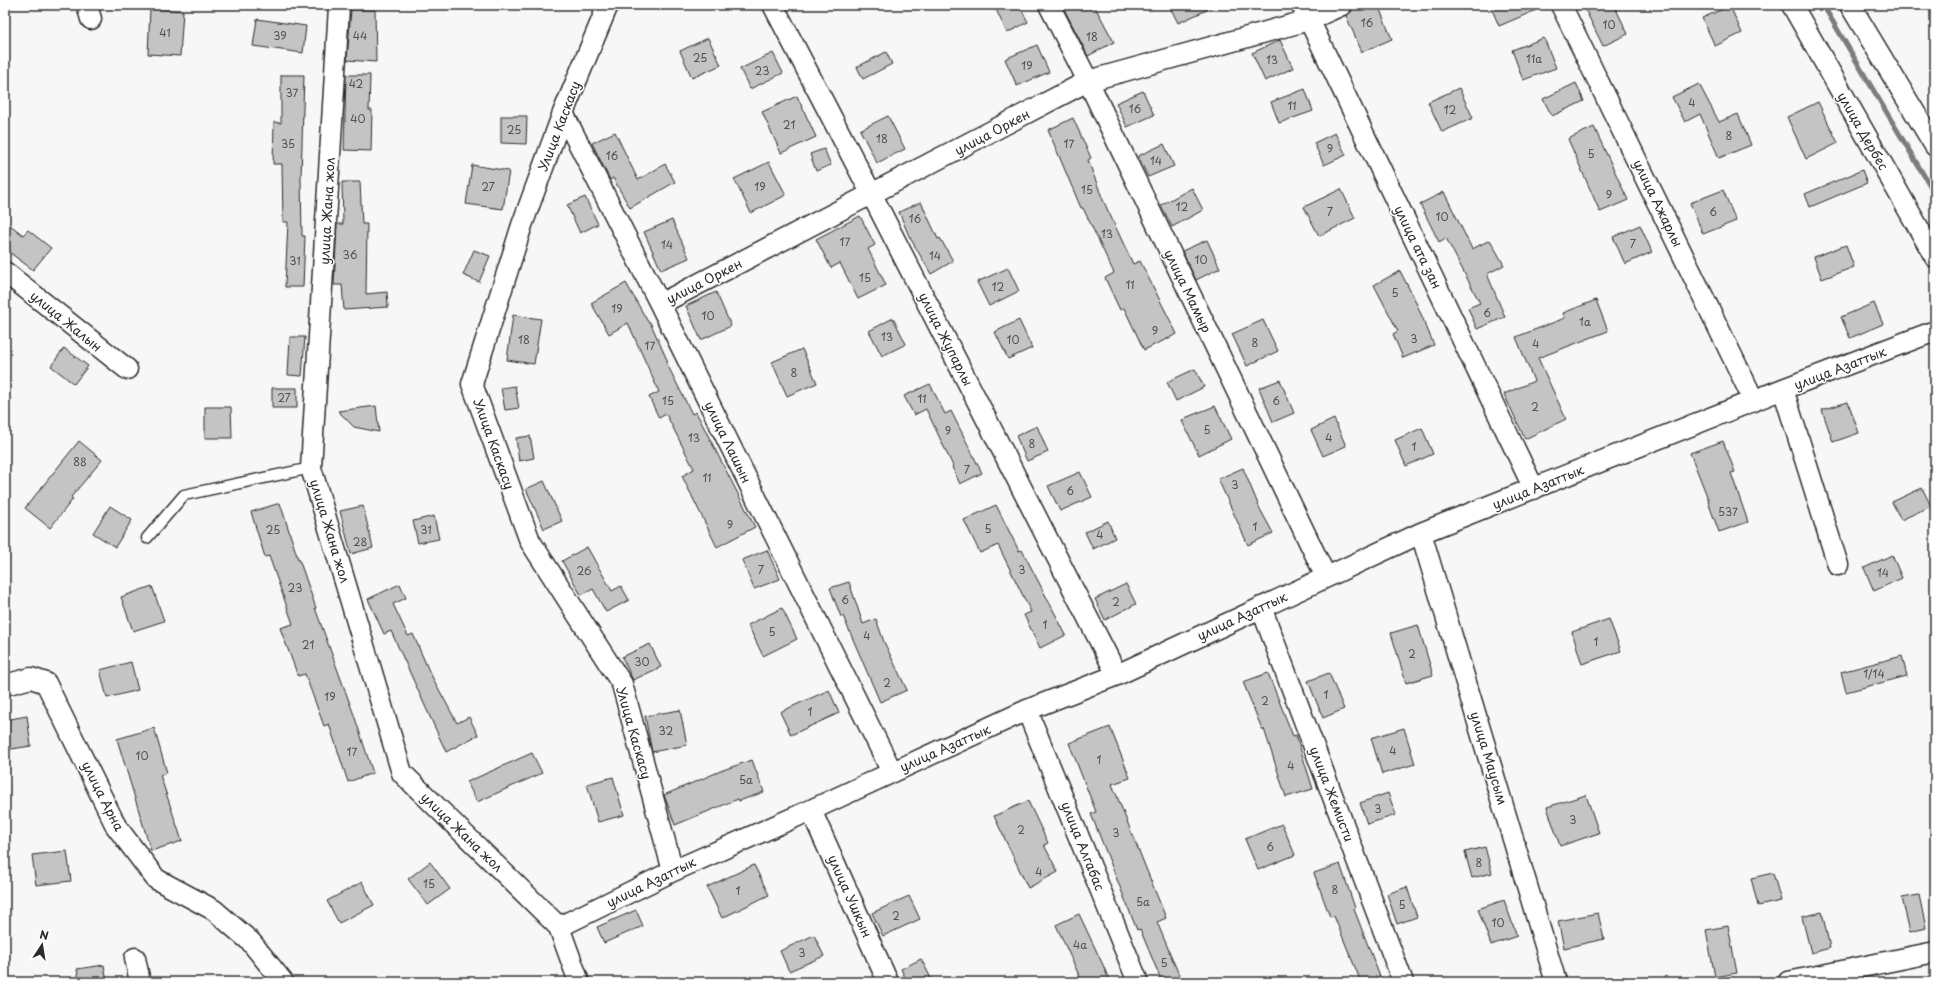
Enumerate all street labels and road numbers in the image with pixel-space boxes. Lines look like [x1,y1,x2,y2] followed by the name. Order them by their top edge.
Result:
[533,78,584,174] street label: Улица Каскасу
[1833,88,1893,173] street label: улица Дербес
[951,104,1033,159] street label: улица Оркен
[1629,156,1688,250] street label: улица Ажарлы
[314,157,339,265] street label: улица Жана жол
[1390,202,1447,292] street label: улица ата зан
[1160,246,1217,336] street label: улица Мамыр
[663,253,745,308] street label: улица Оркен
[26,286,106,355] street label: улица Жалын
[915,289,978,389] street label: улица Жупарлы
[1791,341,1889,394] street label: улица Азаттык
[469,396,520,492] street label: Улица Каскасу
[700,398,757,486] street label: улица Лашын
[1489,459,1587,514] street label: улица Азаттык
[306,477,355,585] street label: улица Жана жол
[1194,586,1290,645] street label: улица Азаттык
[612,684,657,781] street label: Улица Каскасу
[1466,709,1513,807] street label: улица Маусым
[896,719,993,776] street label: улица Азаттык
[1306,743,1359,844] street label: улица Жемисти
[78,757,130,835] street label: улица Арна
[417,787,508,876] street label: улица Жана жол
[1057,798,1110,893] street label: улица Алгабас
[824,851,877,940] street label: улица Ушкын
[603,852,699,911] street label: улица Азаттык

